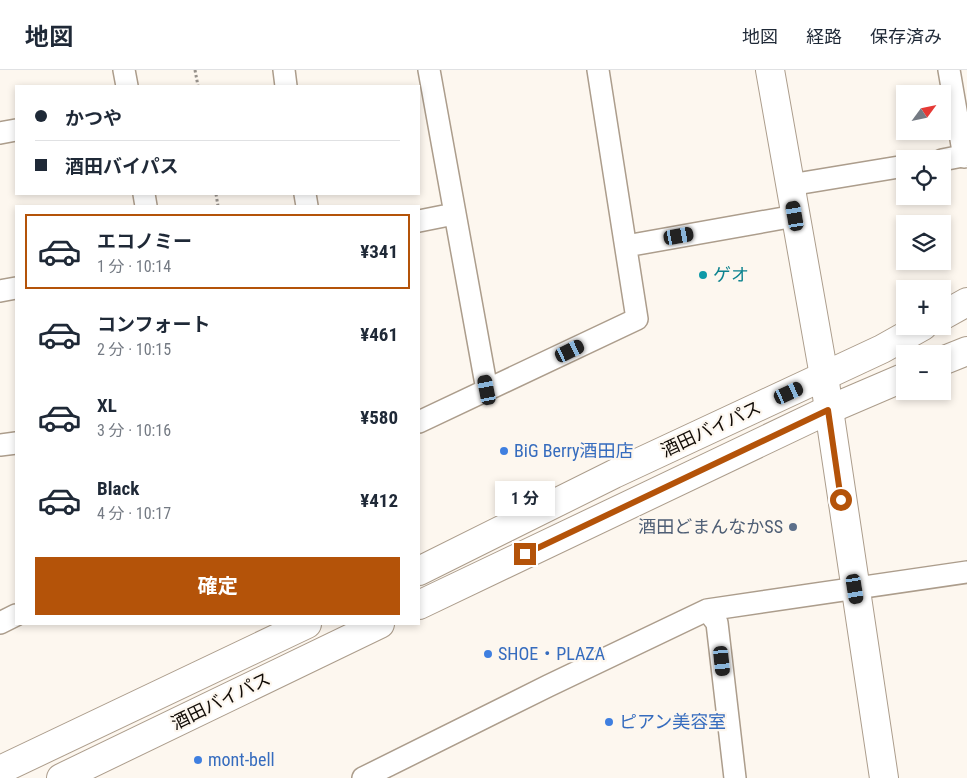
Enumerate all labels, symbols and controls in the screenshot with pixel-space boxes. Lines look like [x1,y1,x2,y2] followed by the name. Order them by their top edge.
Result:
[25,23,73,51] text: 地図
[742,26,778,47] text: 地図
[806,26,842,47] text: 経路
[870,26,942,47] text: 保存済み
[896,85,951,140] north arrow
[896,85,951,400] map controls
[65,107,122,130] text: かつや
[896,150,951,205] button: locate
[65,155,179,178] text: 酒田バイパス
[785,200,804,232] car
[896,215,951,270] button: layers
[662,226,695,246] car
[37,229,82,274] icon: car
[97,230,192,253] text: エコノミー
[360,240,398,263] text: ¥341
[97,257,171,276] text: 1 分 · 10:14
[713,264,749,285] place label: ゲオ
[697,269,709,281] marker: ゲオ
[896,280,951,335] button: +
[37,312,82,357] icon: car
[97,313,210,336] text: コンフォート
[360,323,398,346] text: ¥461
[553,338,586,364] car
[97,340,171,359] text: 2 分 · 10:15
[896,345,951,400] button: −
[476,374,497,406] car
[772,380,805,406] car
[97,394,117,417] text: XL
[37,395,82,440] icon: car
[658,396,764,461] street label: 酒田バイパス
[360,406,398,429] text: ¥580
[97,421,171,440] text: 3 分 · 10:16
[514,440,634,461] place label: BiG Berry酒田店
[498,445,510,457] marker: BiG Berry酒田店
[97,477,139,500] text: Black
[37,478,82,523] icon: car
[495,482,555,516] callout: 1 分
[360,489,398,512] text: ¥412
[511,489,539,508] text: 1 分
[830,489,852,511] route start
[97,504,171,523] text: 4 分 · 10:17
[638,516,783,537] place label: 酒田どまんなかSS
[787,521,799,533] marker: 酒田どまんなかSS
[514,543,536,565] route end
[35,557,400,615] button: 確定
[845,573,864,605] car
[498,643,606,664] place label: SHOE・PLAZA
[712,645,731,677] car
[482,648,494,660] marker: SHOE・PLAZA
[168,668,274,734] street label: 酒田バイパス
[619,711,726,732] place label: ピアン美容室
[603,716,615,728] marker: ピアン美容室
[208,749,275,770] place label: mont-bell
[192,754,204,766] marker: mont-bell

